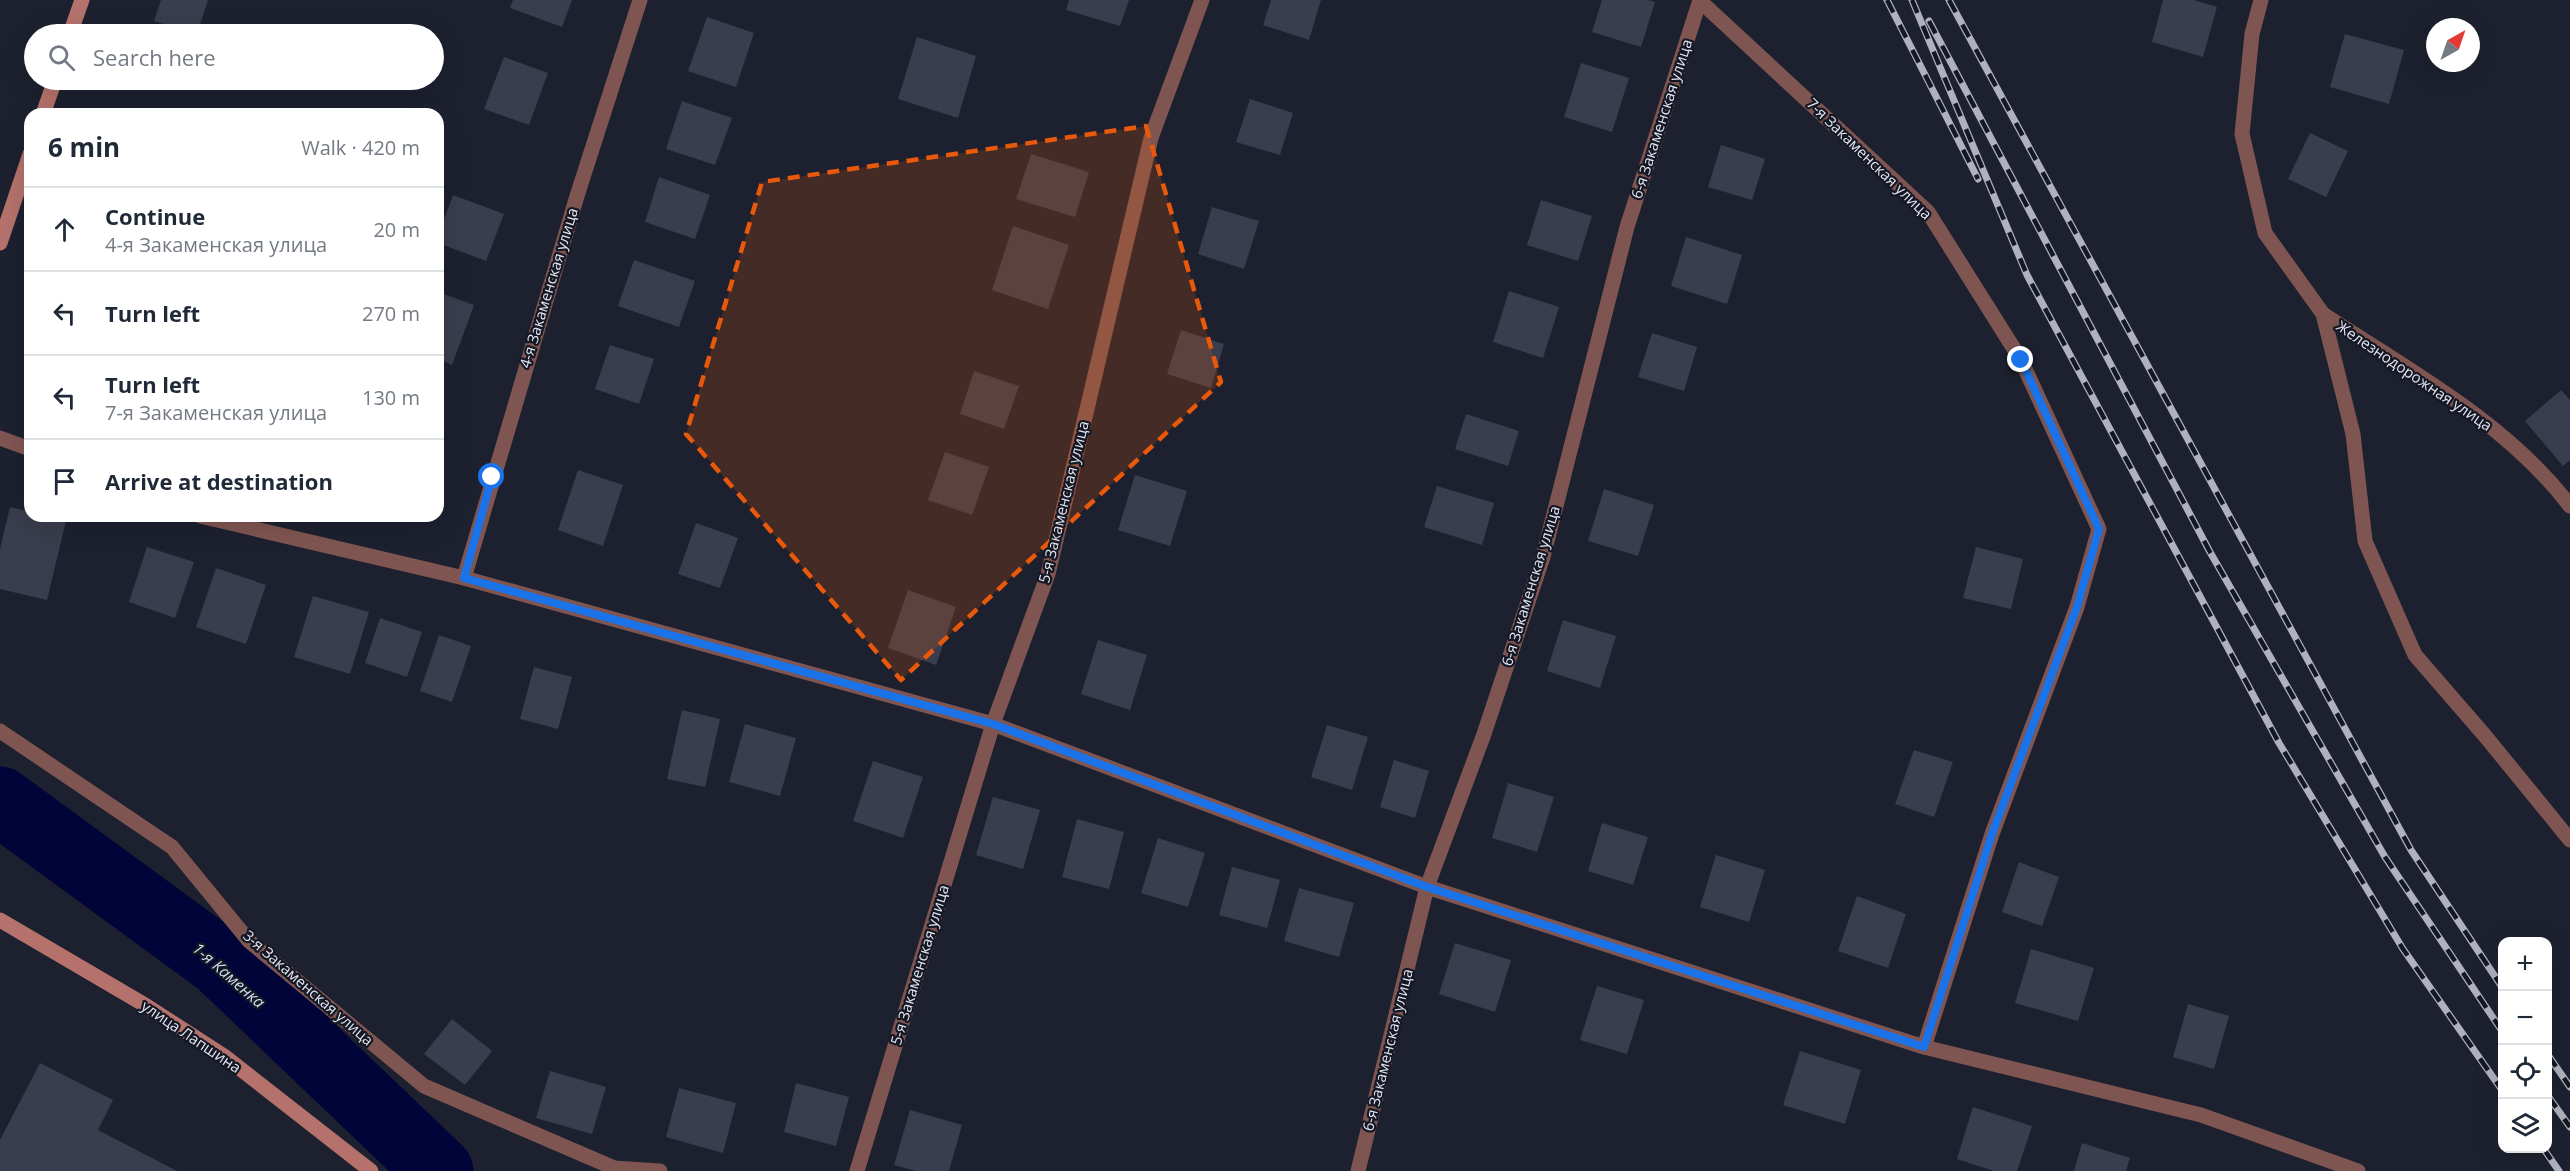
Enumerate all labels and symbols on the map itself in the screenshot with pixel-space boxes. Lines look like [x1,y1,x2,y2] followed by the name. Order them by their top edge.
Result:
[2426,18,2480,72] north arrow
[1626,36,1696,201] street label: 6-я Закаменская улица
[1803,93,1937,223] street label: 7-я Закаменская улица
[514,205,582,370] street label: 4-я Закаменская улица
[2333,315,2496,435] street label: Железнодорожная улица
[2007,346,2033,372] route end
[1033,419,1093,585] street label: 5-я Закаменская улица
[478,463,504,489] route start
[1496,503,1564,668] street label: 6-я Закаменская улица
[885,882,953,1047] street label: 5-я Закаменская улица
[239,925,378,1049] street label: 3-я Закаменская улица
[188,937,270,1013] water label: 1-я Каменка
[1357,967,1417,1133] street label: 6-я Закаменская улица
[138,995,245,1077] street label: улица Лапшина

